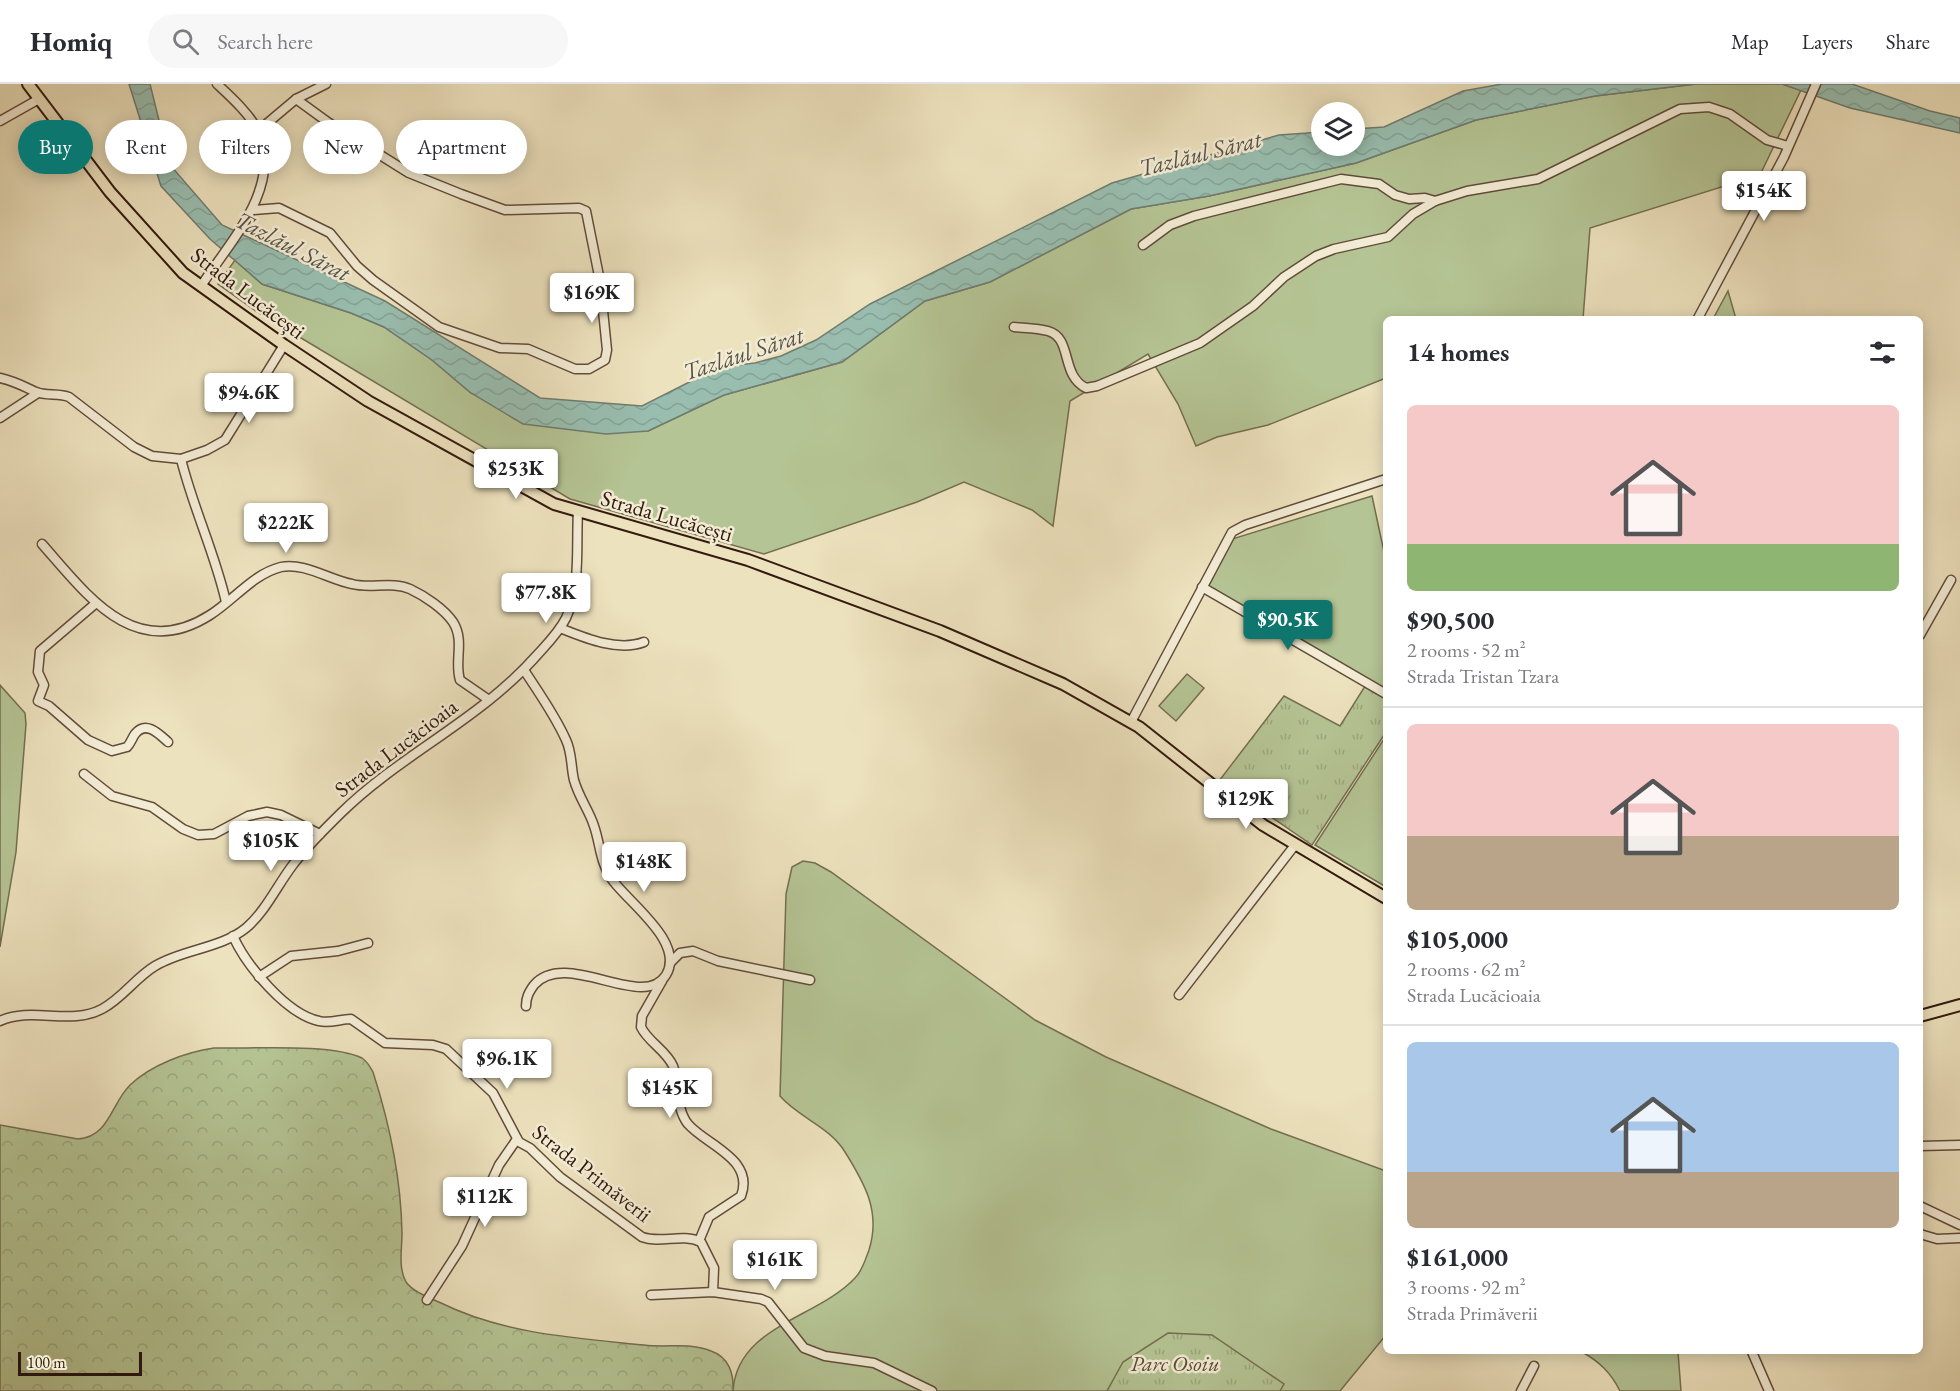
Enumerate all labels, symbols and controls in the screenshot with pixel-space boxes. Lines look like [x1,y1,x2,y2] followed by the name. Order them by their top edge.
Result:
[148,14,568,68] search box
[30,23,112,59] text: Homiq
[169,25,202,58] icon: search
[217,27,313,56] text: Search here
[1731,28,1769,55] text: Map
[1802,28,1853,55] text: Layers
[1886,28,1930,55] text: Share
[1311,102,1365,156] map controls
[1311,102,1365,156] button: layers
[18,120,93,174] chip: Buy
[105,120,187,174] chip: Rent
[199,120,291,174] chip: Filters
[303,120,384,174] chip: New
[396,120,527,174] chip: Apartment
[1136,123,1265,183] water label: Tazlăul Sărat
[1722,171,1806,222] pin: $154K
[1736,177,1792,203] text: $154K
[230,204,357,289] water label: Tazlăul Sărat
[185,241,311,345] street label: Strada Lucăcești
[550,273,634,324] pin: $169K
[564,279,620,305] text: $169K
[679,319,808,387] water label: Tazlăul Sărat
[1407,335,1509,369] text: 14 homes
[1866,336,1899,369] icon: filters
[200,373,298,424] pin: $94.6K
[218,379,280,405] text: $94.6K
[1599,444,1707,552] icon: home
[474,449,558,500] pin: $253K
[488,455,544,481] text: $253K
[598,483,736,549] street label: Strada Lucăcești
[244,503,328,554] pin: $222K
[258,509,314,535] text: $222K
[497,573,595,624] pin: $77.8K
[515,579,577,605] text: $77.8K
[1239,600,1337,651] pin: $90.5K
[1407,603,1494,637] text: $90,500
[1257,606,1319,632] text: $90.5K
[1407,637,1526,663] text: 2 rooms · 52 m²
[1407,663,1559,689] text: Strada Tristan Tzara
[329,692,464,804] street label: Strada Lucăcioaia
[1599,763,1707,871] icon: home
[1204,779,1288,830] pin: $129K
[1218,785,1274,811] text: $129K
[229,821,313,872] pin: $105K
[243,827,299,853] text: $105K
[602,842,686,893] pin: $148K
[616,848,672,874] text: $148K
[1407,922,1508,956] text: $105,000
[1407,956,1526,982] text: 2 rooms · 62 m²
[1407,982,1541,1008] text: Strada Lucăcioaia
[458,1039,556,1090] pin: $96.1K
[476,1045,538,1071] text: $96.1K
[628,1068,712,1119] pin: $145K
[642,1074,698,1100] text: $145K
[1599,1081,1707,1189] icon: home
[526,1117,658,1229] street label: Strada Primăverii
[443,1177,527,1228] pin: $112K
[457,1183,513,1209] text: $112K
[733,1240,817,1291] pin: $161K
[1407,1240,1508,1274] text: $161,000
[747,1246,803,1272] text: $161K
[1407,1274,1526,1300] text: 3 rooms · 92 m²
[1407,1300,1538,1326] text: Strada Primăverii
[18,1349,142,1376] scale bar
[1131,1349,1219,1378] park label: Parc Osoiu
[27,1352,66,1373] text: 100 m

